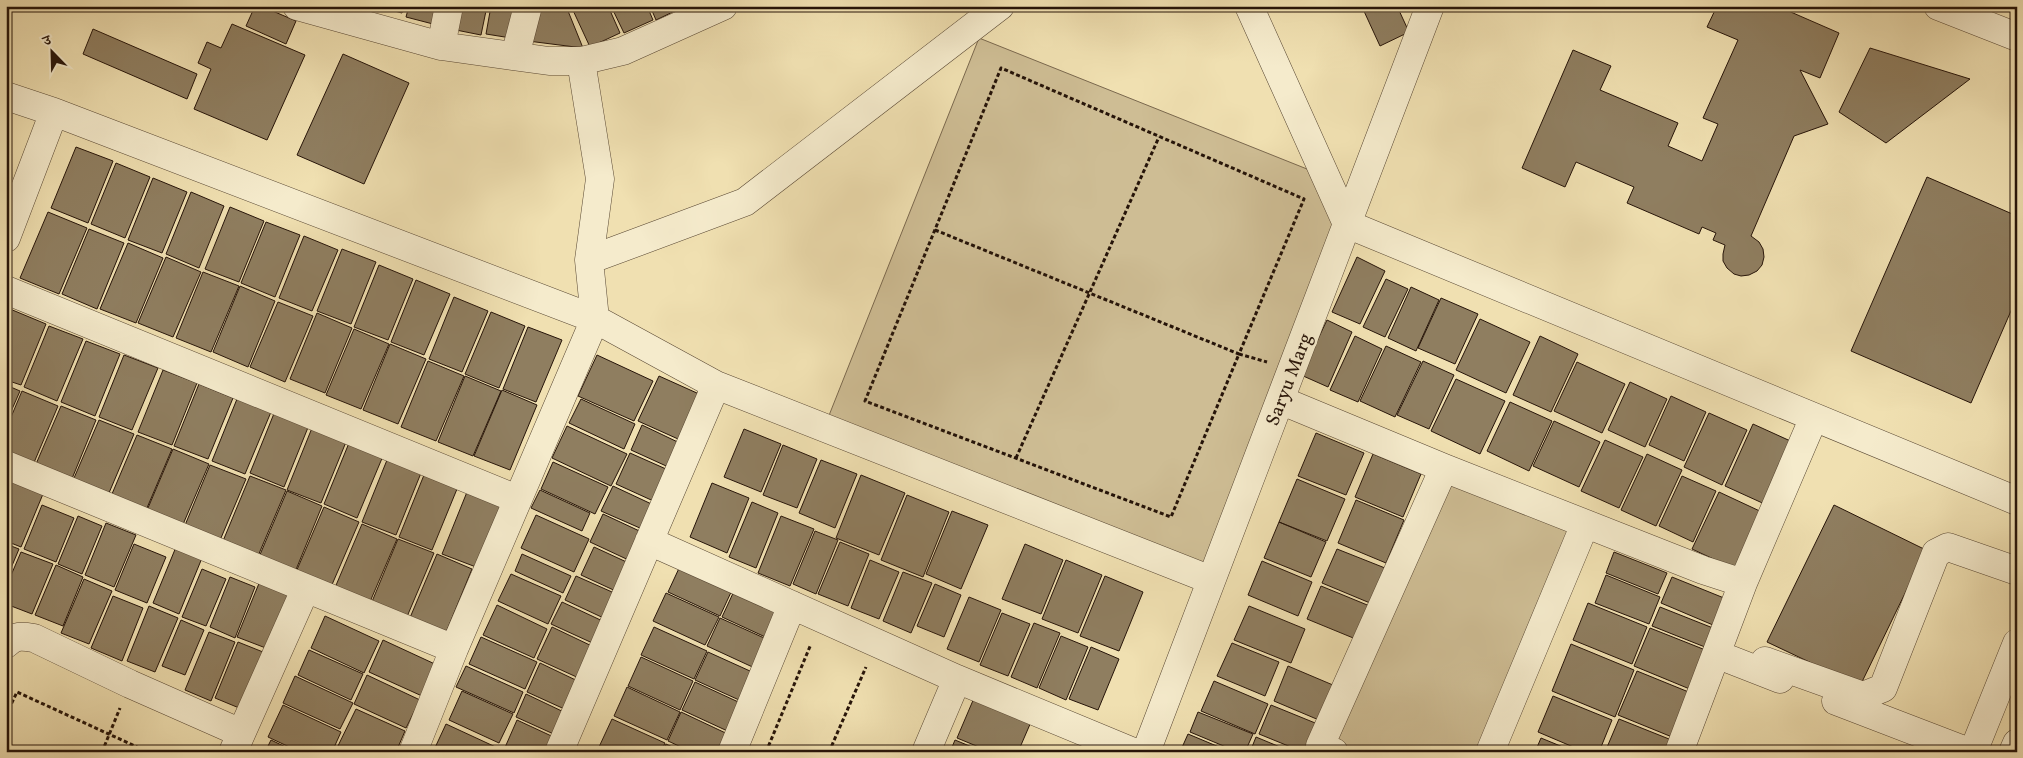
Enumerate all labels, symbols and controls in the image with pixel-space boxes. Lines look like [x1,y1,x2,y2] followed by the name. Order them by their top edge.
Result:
[28,28,78,78] north arrow
[40,31,55,52] text: उ
[1260,330,1319,430] street label: Saryu Marg

